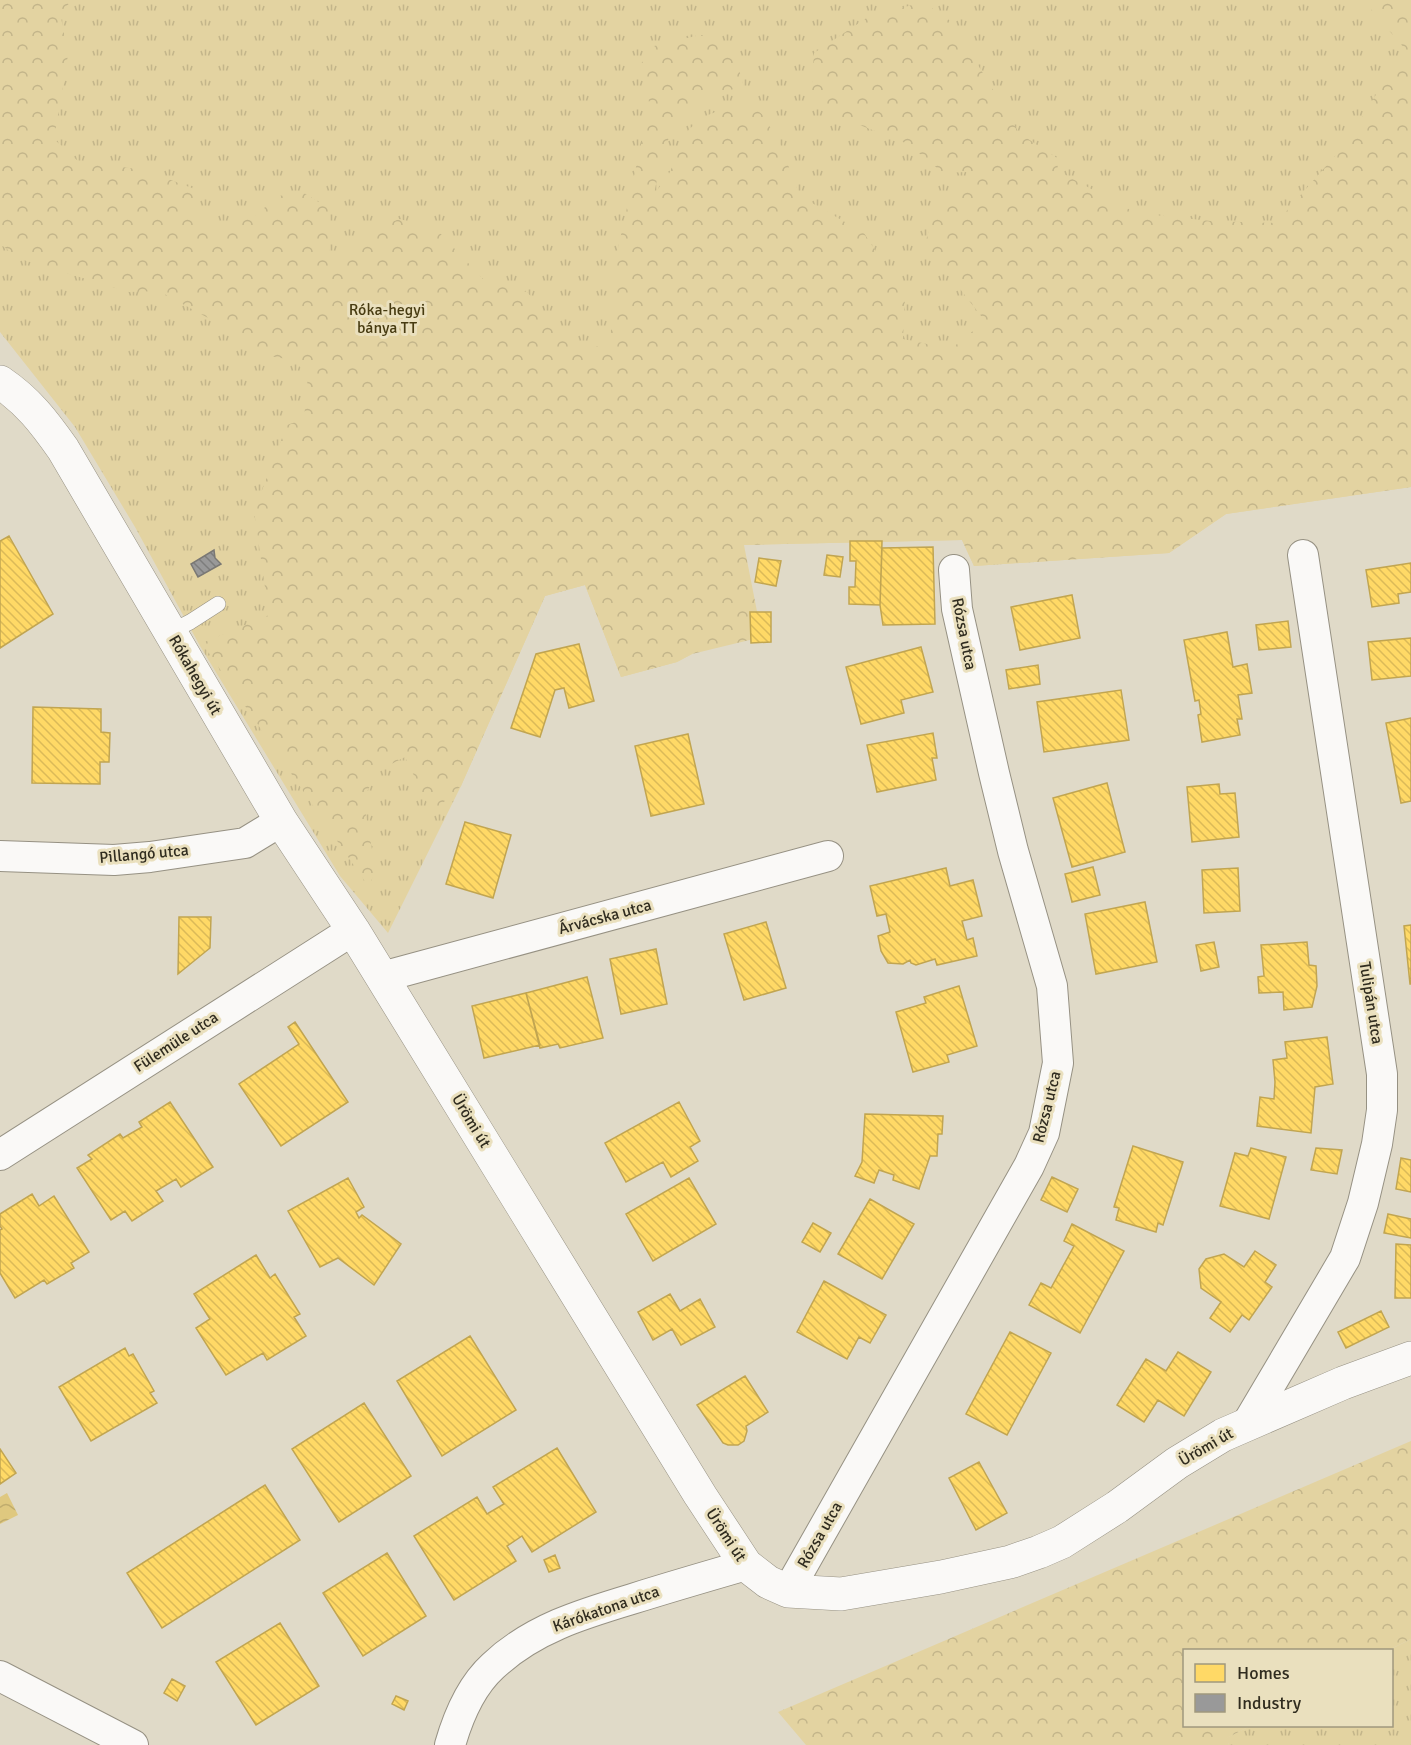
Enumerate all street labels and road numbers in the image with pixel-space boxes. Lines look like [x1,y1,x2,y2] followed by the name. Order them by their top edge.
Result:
[947,596,981,672] street label: Rózsa utca
[164,632,226,719] street label: Rókahegyi út
[98,840,190,868] street label: Pillangó utca
[556,895,654,939] street label: Árvácska utca
[1355,960,1387,1046] street label: Tulipán utca
[130,1007,222,1077] street label: Fülemüle utca
[1028,1069,1066,1145] street label: Rózsa utca
[447,1090,495,1152] street label: Ürömi út
[1175,1423,1237,1471] street label: Ürömi út
[793,1498,847,1572] street label: Rózsa utca
[701,1505,751,1566] street label: Ürömi út
[550,1581,662,1637] street label: Kárókatona utca

